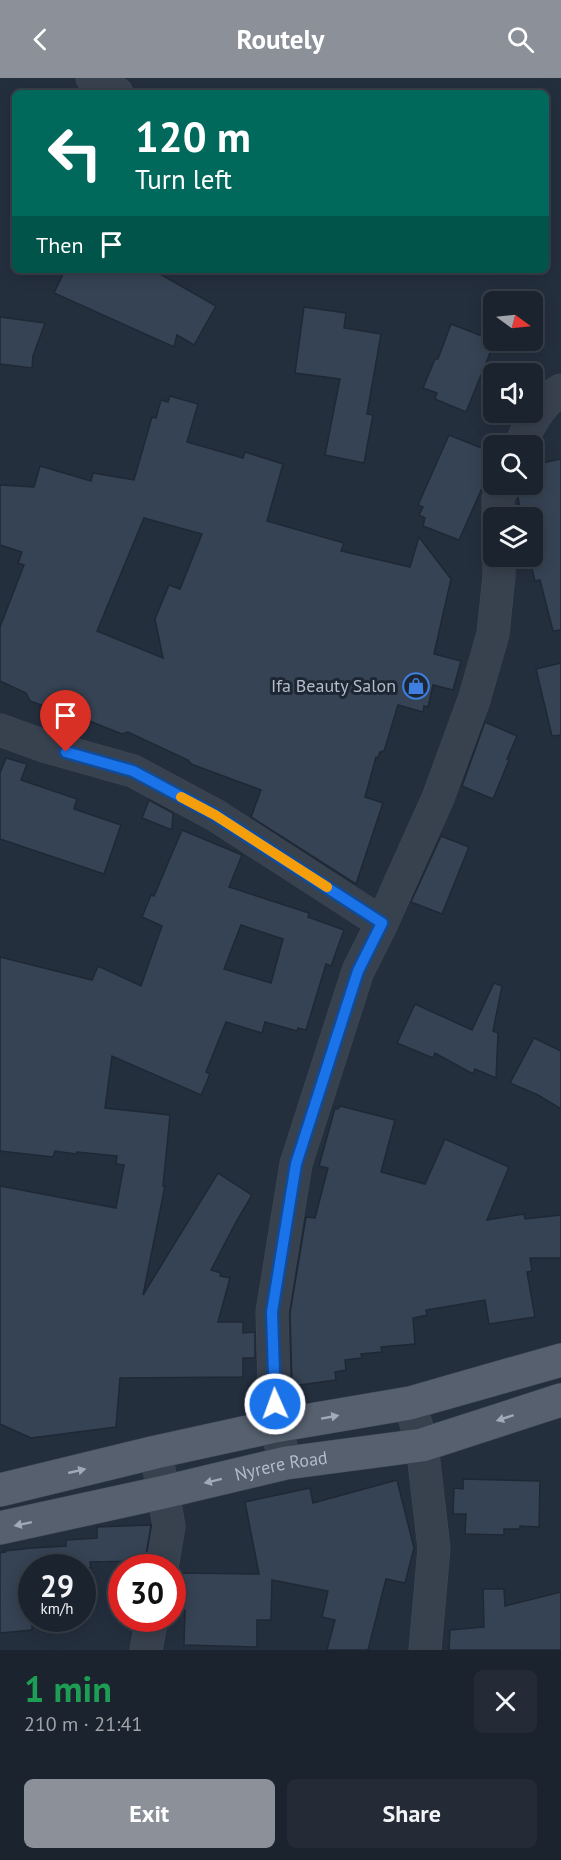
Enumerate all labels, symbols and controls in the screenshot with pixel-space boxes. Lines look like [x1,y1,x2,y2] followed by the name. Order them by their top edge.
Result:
[237,22,324,56] text: Routely
[24,23,57,56] icon: back
[504,23,537,56] icon: search
[135,109,251,164] text: 120 m
[36,114,114,192] icon: left
[135,162,232,196] text: Turn left
[95,228,128,261] icon: arrive
[36,231,83,259] text: Then
[483,291,543,351] north arrow
[483,291,543,567] map controls
[483,363,543,423] button: sound
[483,435,543,495] button: search
[483,507,543,567] button: layers
[401,671,431,701] shop icon: Ifa Beauty Salon
[271,674,396,697] place label: Ifa Beauty Salon
[40,690,91,752] pin
[49,699,82,732] icon: arrive
[243,1372,307,1436] position arrow
[320,1412,339,1421] one-way arrow
[496,1414,514,1423] one-way arrow
[232,1446,329,1486] street label: Nyrere Road
[68,1466,87,1476] one-way arrow
[204,1476,222,1486] one-way arrow
[13,1519,32,1529] one-way arrow
[108,1554,186,1632] speed limit sign: 30
[40,1566,74,1605] text: 29
[41,1599,73,1618] text: km/h
[24,1665,112,1712] text: 1 min
[474,1670,537,1733] button: close
[24,1711,142,1737] text: 210 m · 21:41
[24,1779,275,1848] button: Exit
[287,1779,537,1848] button: Share

